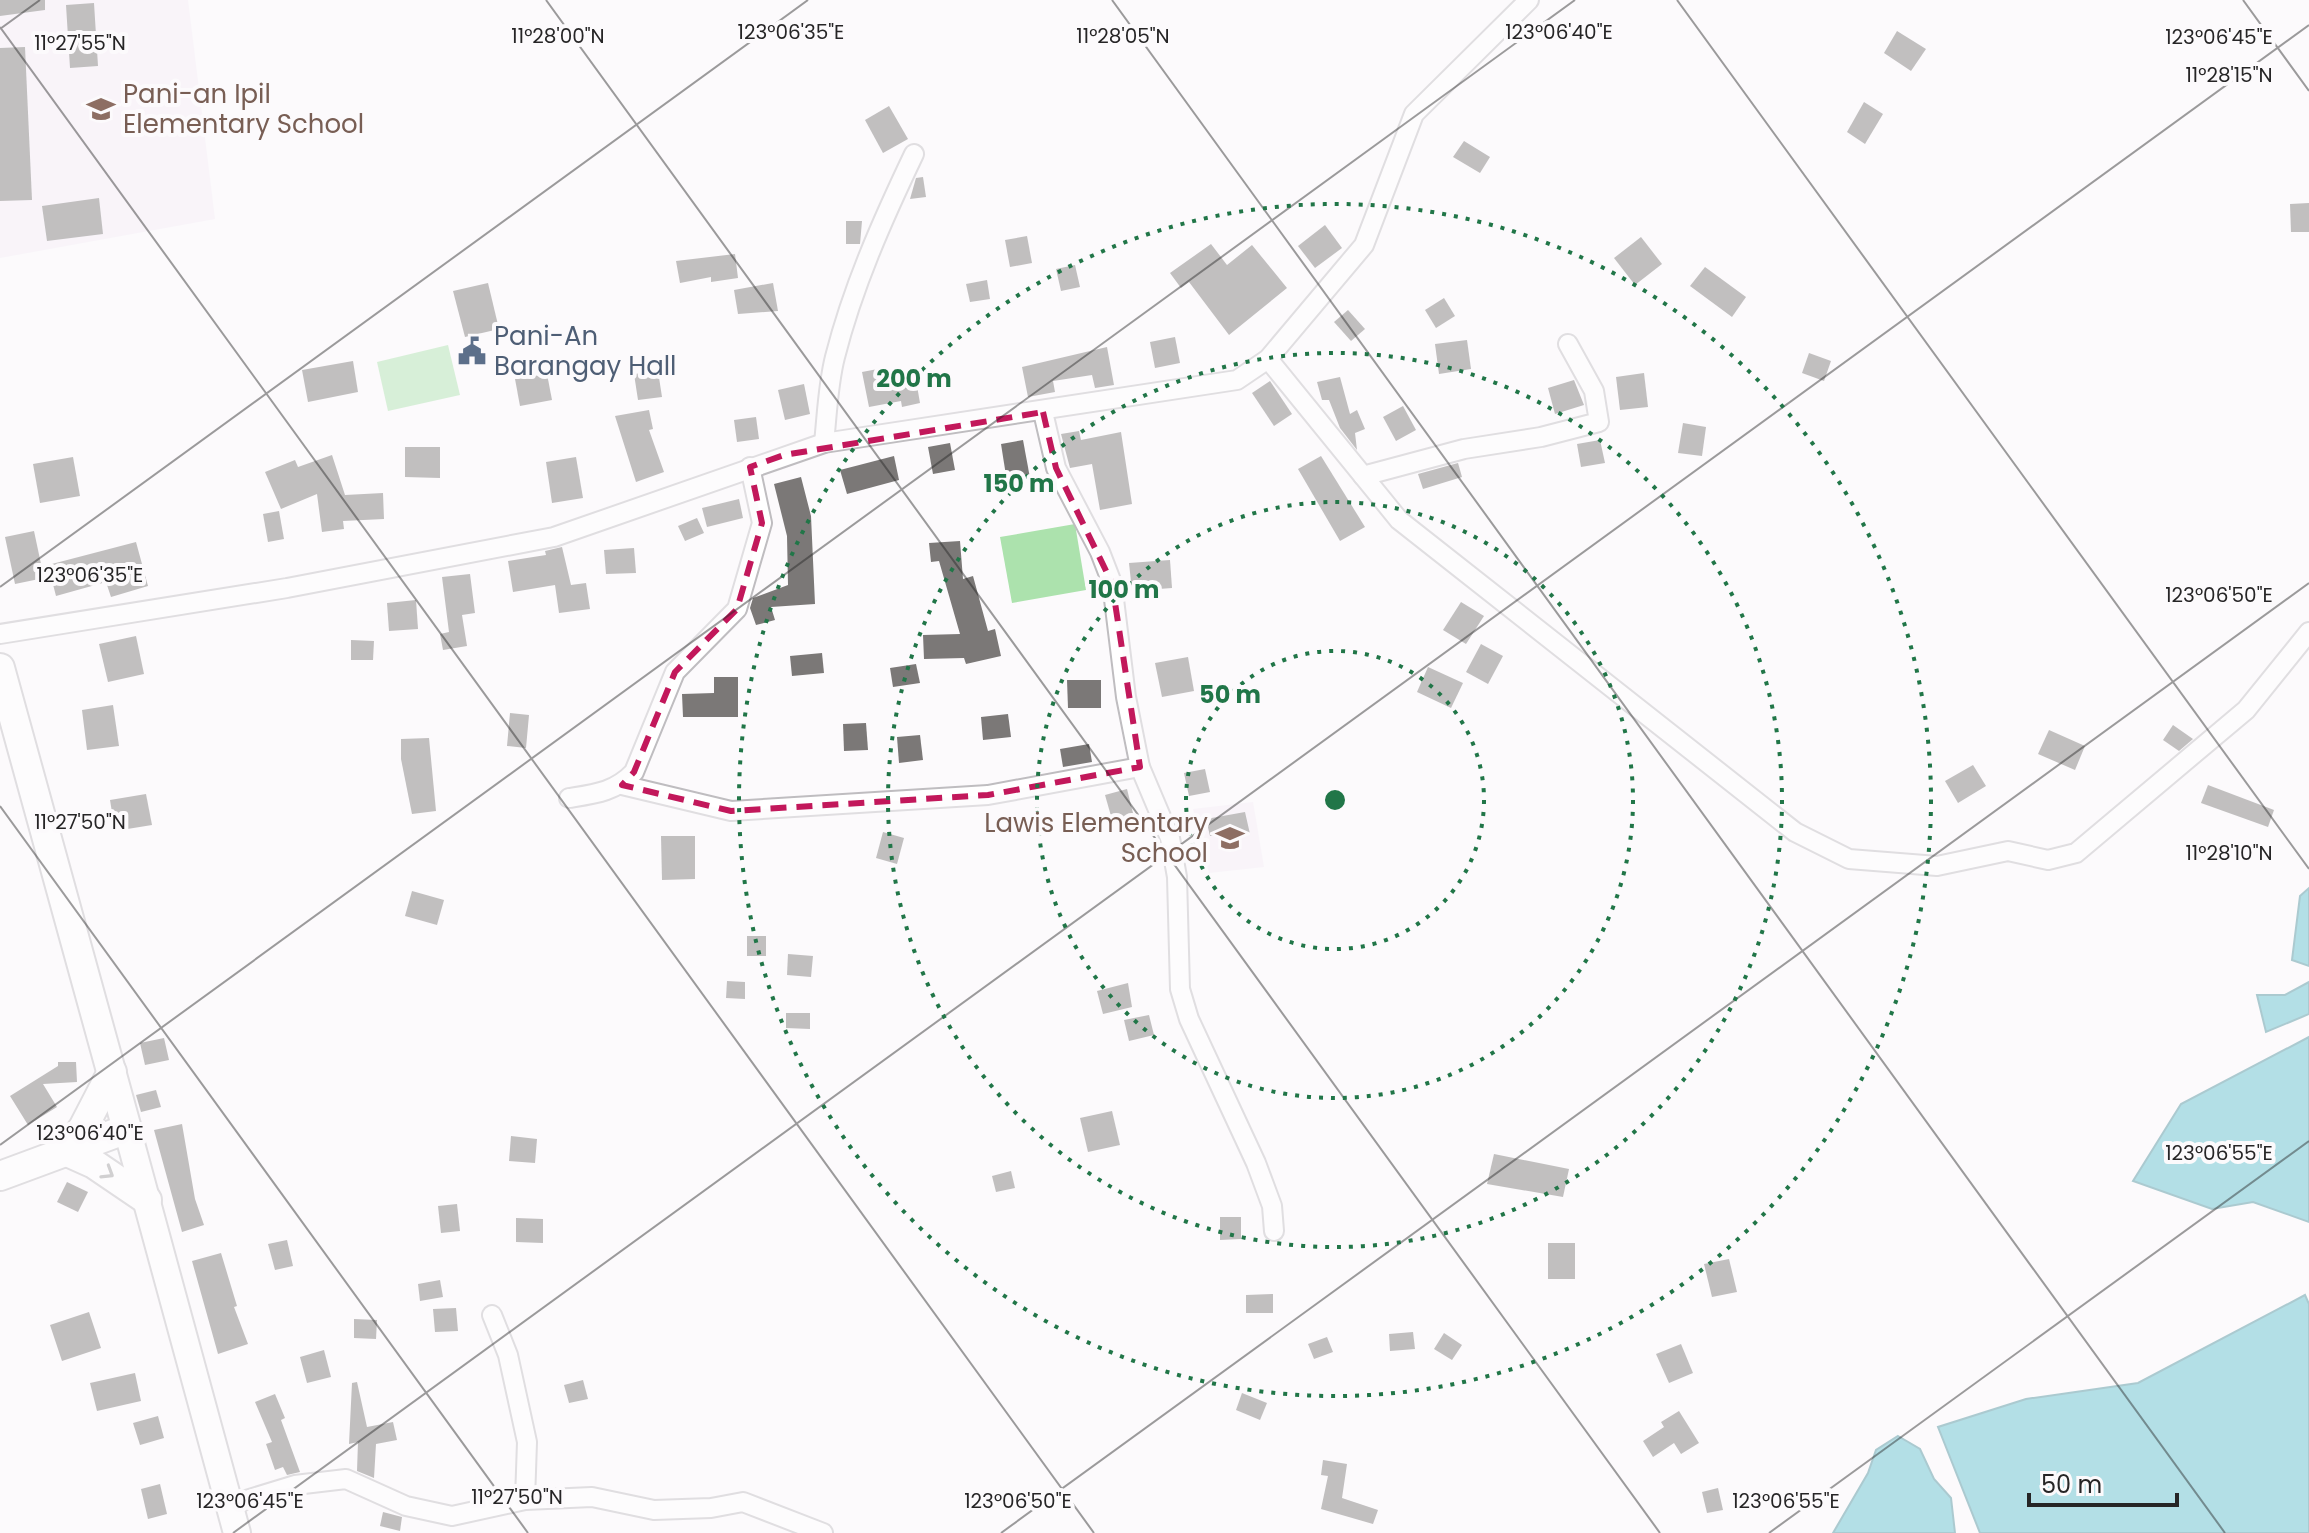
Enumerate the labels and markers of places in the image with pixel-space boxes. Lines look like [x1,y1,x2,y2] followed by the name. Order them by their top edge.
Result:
[123,76,364,142] place label: Pani-an Ipil Elementary School
[86,94,116,124] school or university icon: Pani-an Ipil Elementary School
[494,318,677,384] place label: Pani-An Barangay Hall
[457,336,487,366] public building icon: Pani-An Barangay Hall
[1321,786,1349,814] centre of rings
[984,805,1208,871] place label: Lawis Elementary School
[1215,823,1245,853] school or university icon: Lawis Elementary School

